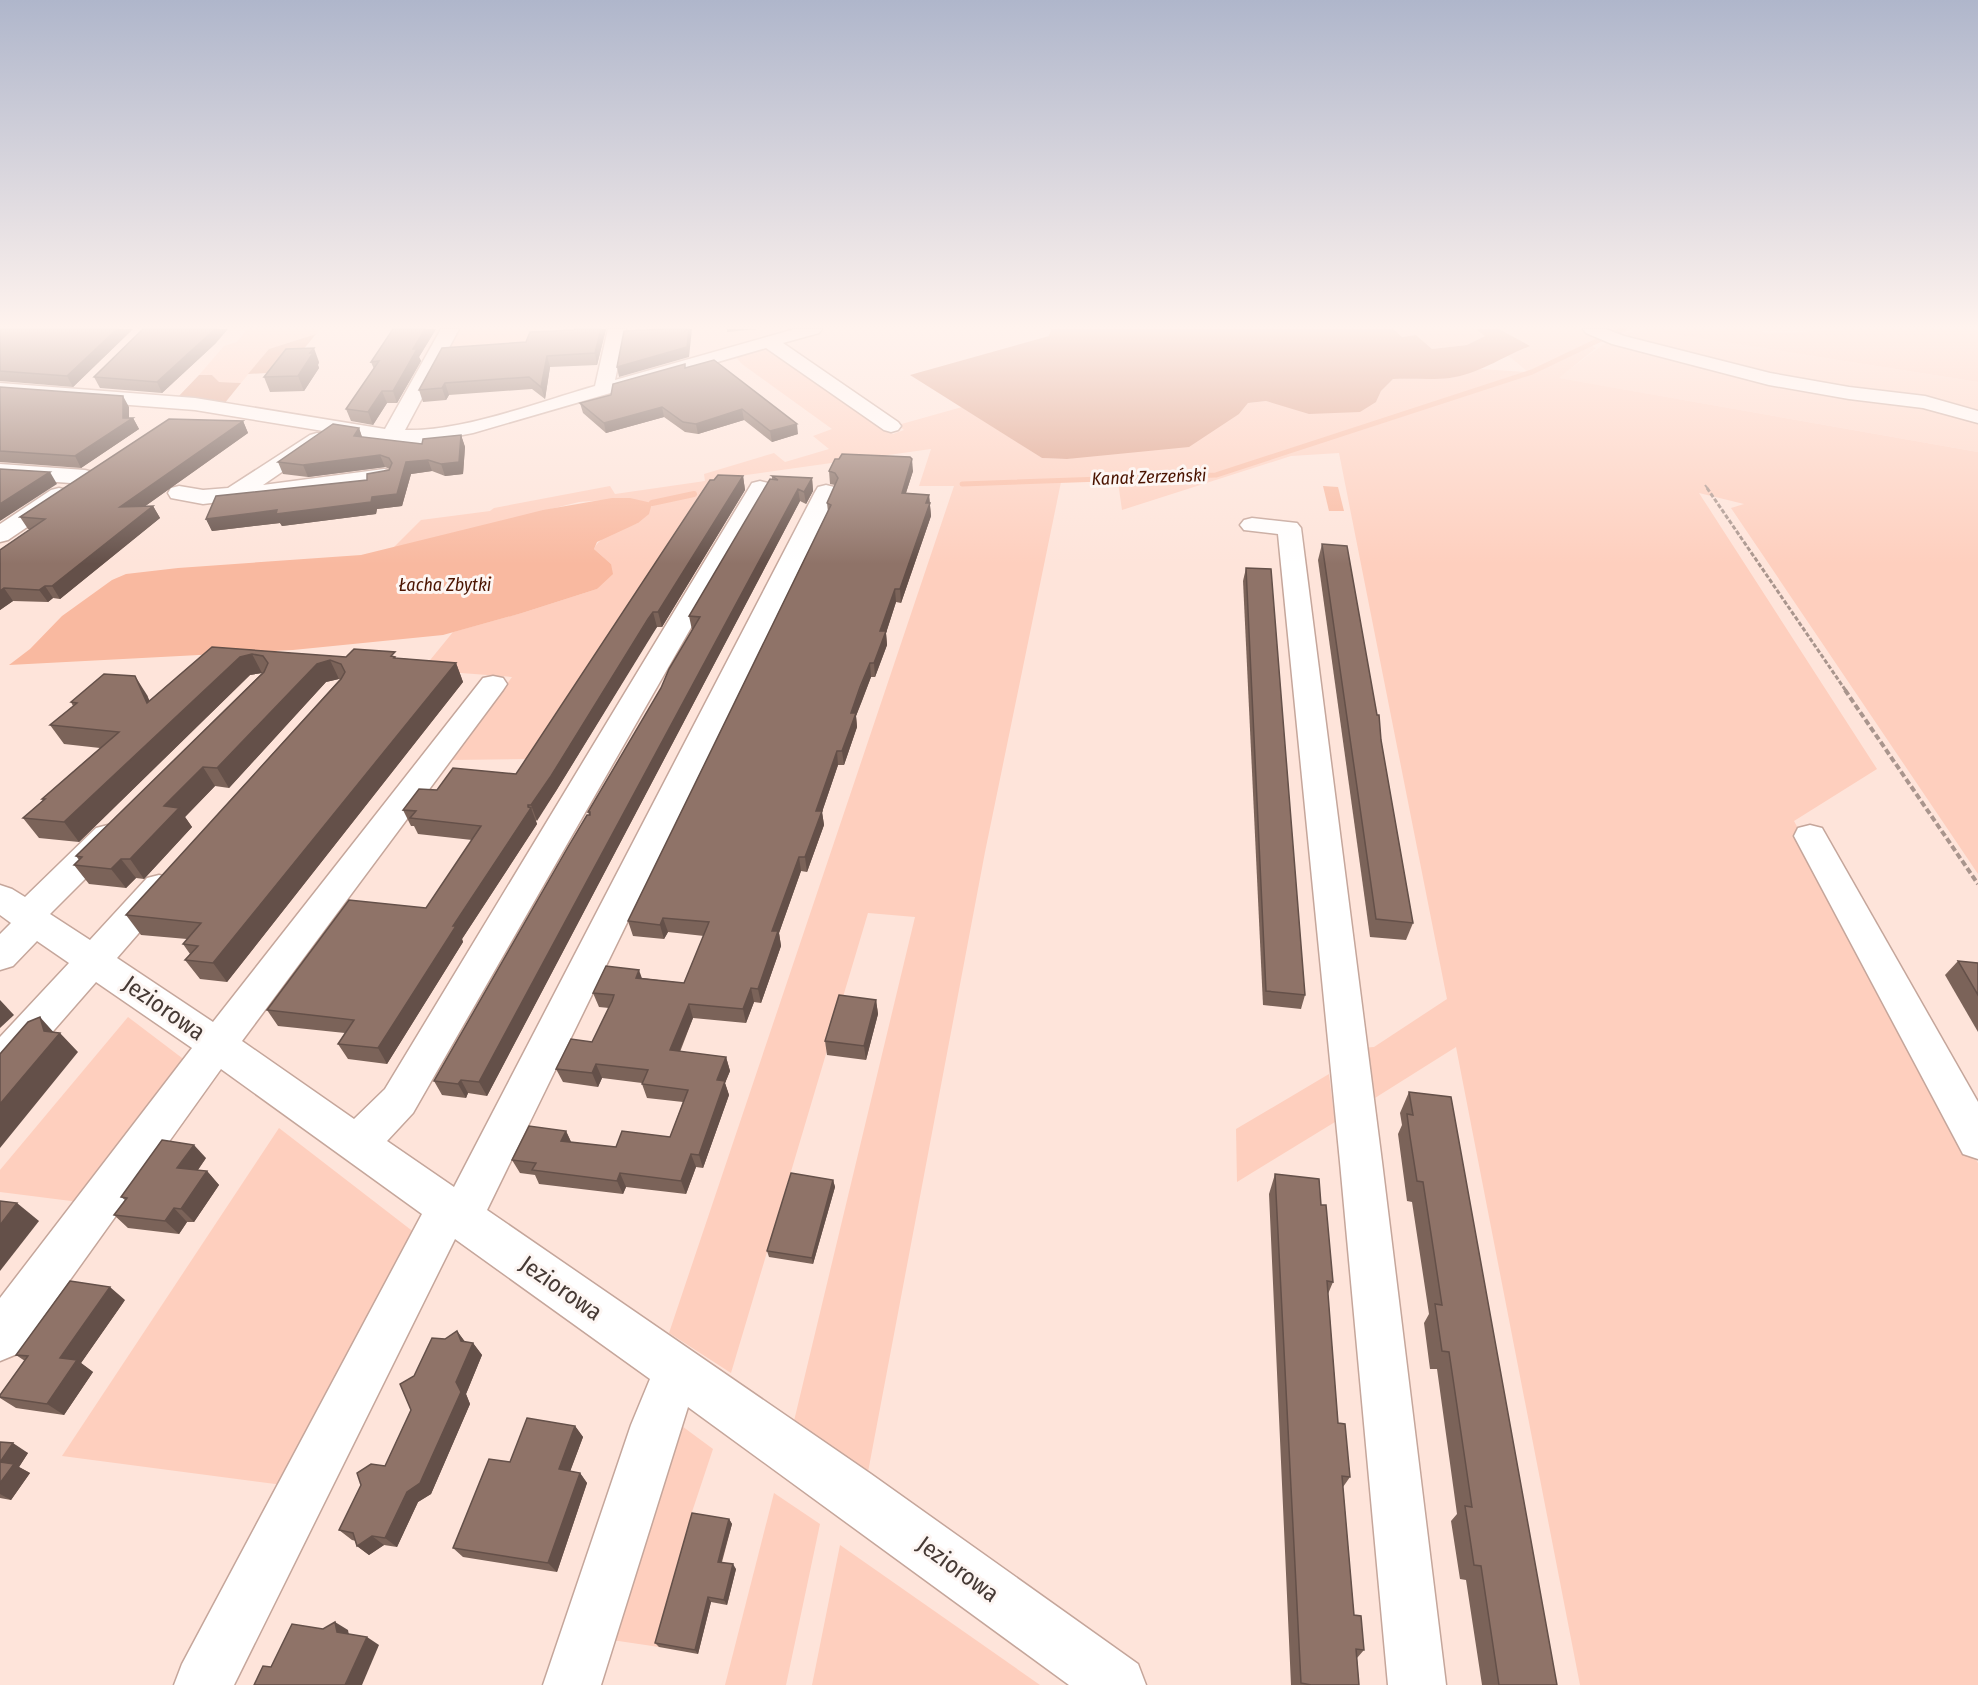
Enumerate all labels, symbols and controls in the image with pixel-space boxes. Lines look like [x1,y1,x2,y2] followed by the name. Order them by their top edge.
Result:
[1091,464,1207,490] water label: Kanał Zerzeński
[399,574,492,596] water label: Łacha Zbytki
[118,970,210,1046] street label: Jeziorowa
[515,1250,607,1326] street label: Jeziorowa
[912,1530,1004,1608] street label: Jeziorowa

